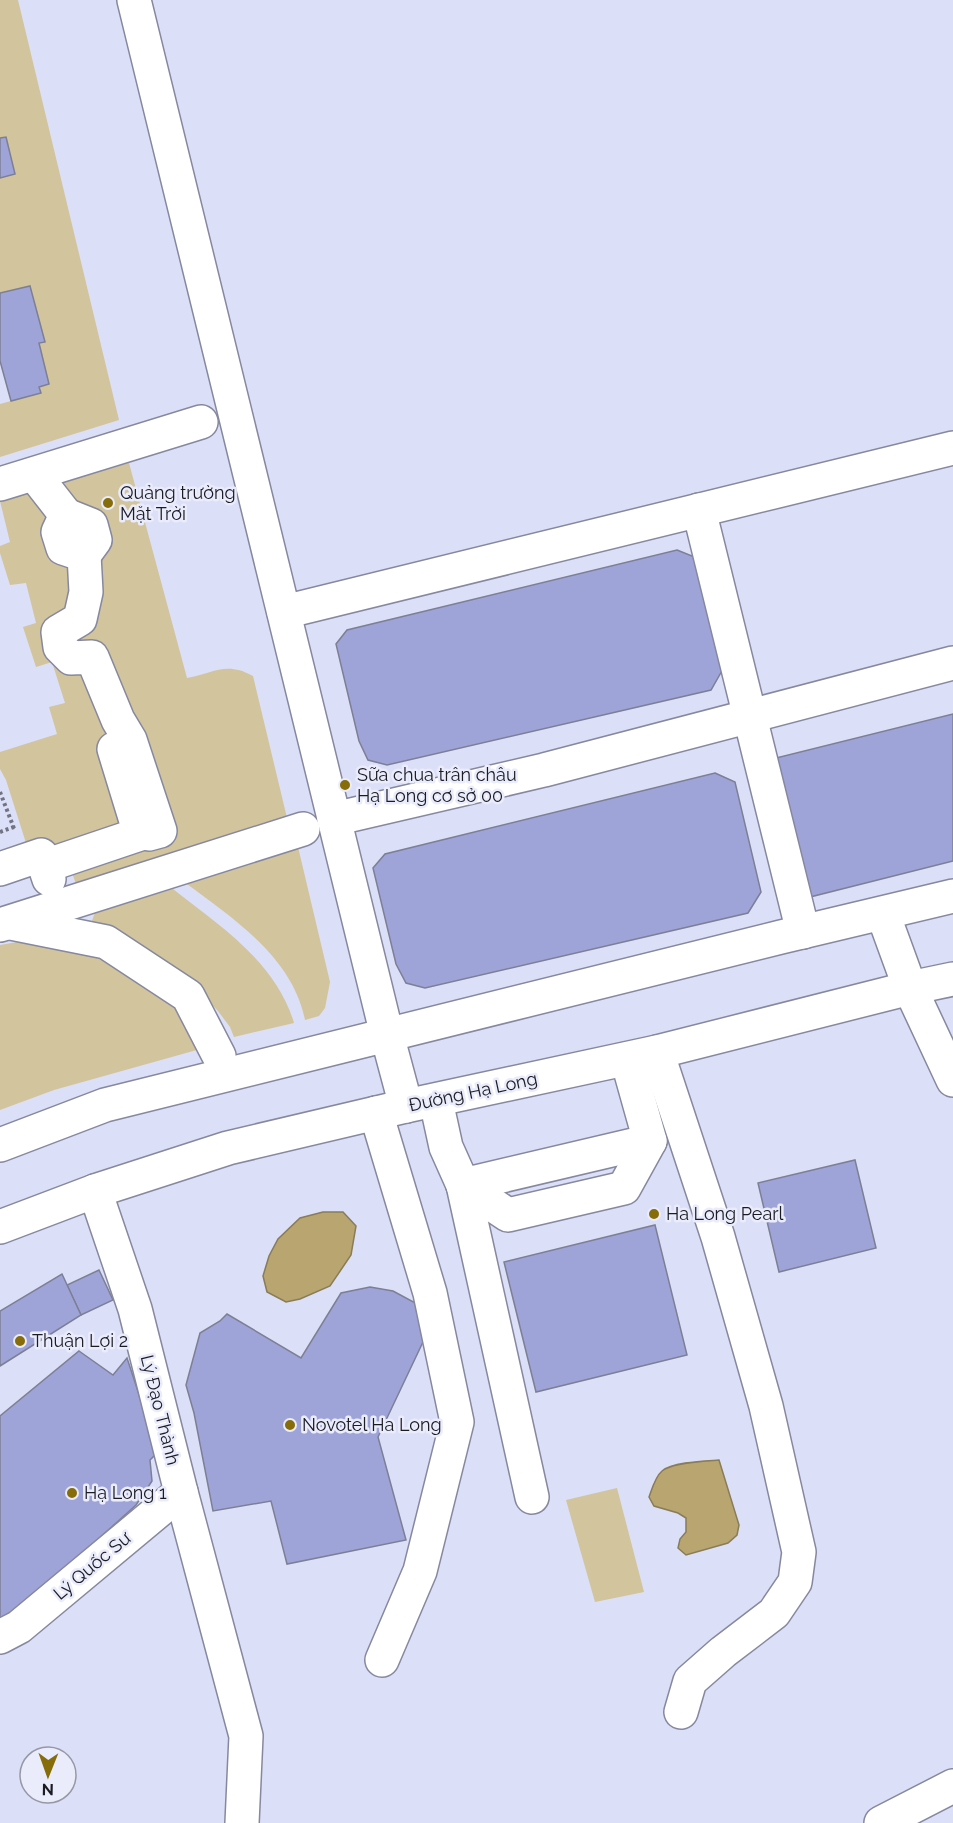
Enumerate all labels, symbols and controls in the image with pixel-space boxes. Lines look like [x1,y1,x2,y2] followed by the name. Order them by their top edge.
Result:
[120,482,236,524] place label: Quảng trường Mặt Trời
[101,496,115,510] marker: Quảng trường Mặt Trời
[357,764,517,806] place label: Sữa chua trân châu Hạ Long cơ sở 00
[338,778,352,792] marker: Sữa chua trân châu Hạ Long cơ sở 00
[407,1068,539,1115] street label: Đường Hạ Long
[666,1203,784,1224] place label: Ha Long Pearl
[647,1207,661,1221] marker: Ha Long Pearl
[32,1330,128,1351] place label: Thuận Lợi 2
[13,1334,27,1348] marker: Thuận Lợi 2
[137,1353,184,1467] street label: Lý Đạo Thành
[302,1414,442,1435] place label: Novotel Ha Long
[283,1418,297,1432] marker: Novotel Ha Long
[84,1482,167,1503] place label: Hạ Long 1
[65,1486,79,1500] marker: Hạ Long 1
[49,1527,135,1604] street label: Lý Quốc Sư
[18,1745,78,1805] north arrow
[41,1780,54,1799] text: N

